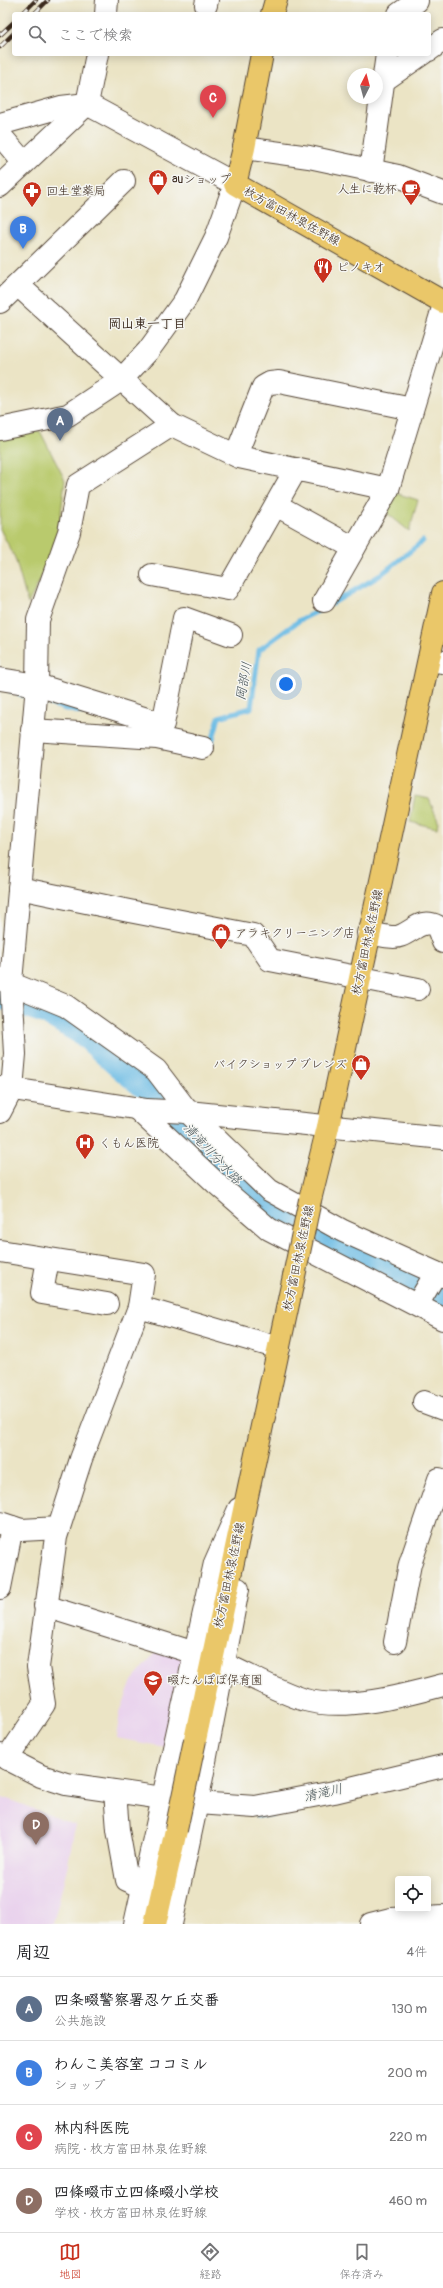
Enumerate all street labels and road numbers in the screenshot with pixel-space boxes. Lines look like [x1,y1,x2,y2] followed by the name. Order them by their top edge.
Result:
[241,184,343,249] street label: 枚方富田林泉佐野線
[349,888,386,996] street label: 枚方富田林泉佐野線
[280,1204,317,1312] street label: 枚方富田林泉佐野線
[211,1521,248,1629] street label: 枚方富田林泉佐野線

